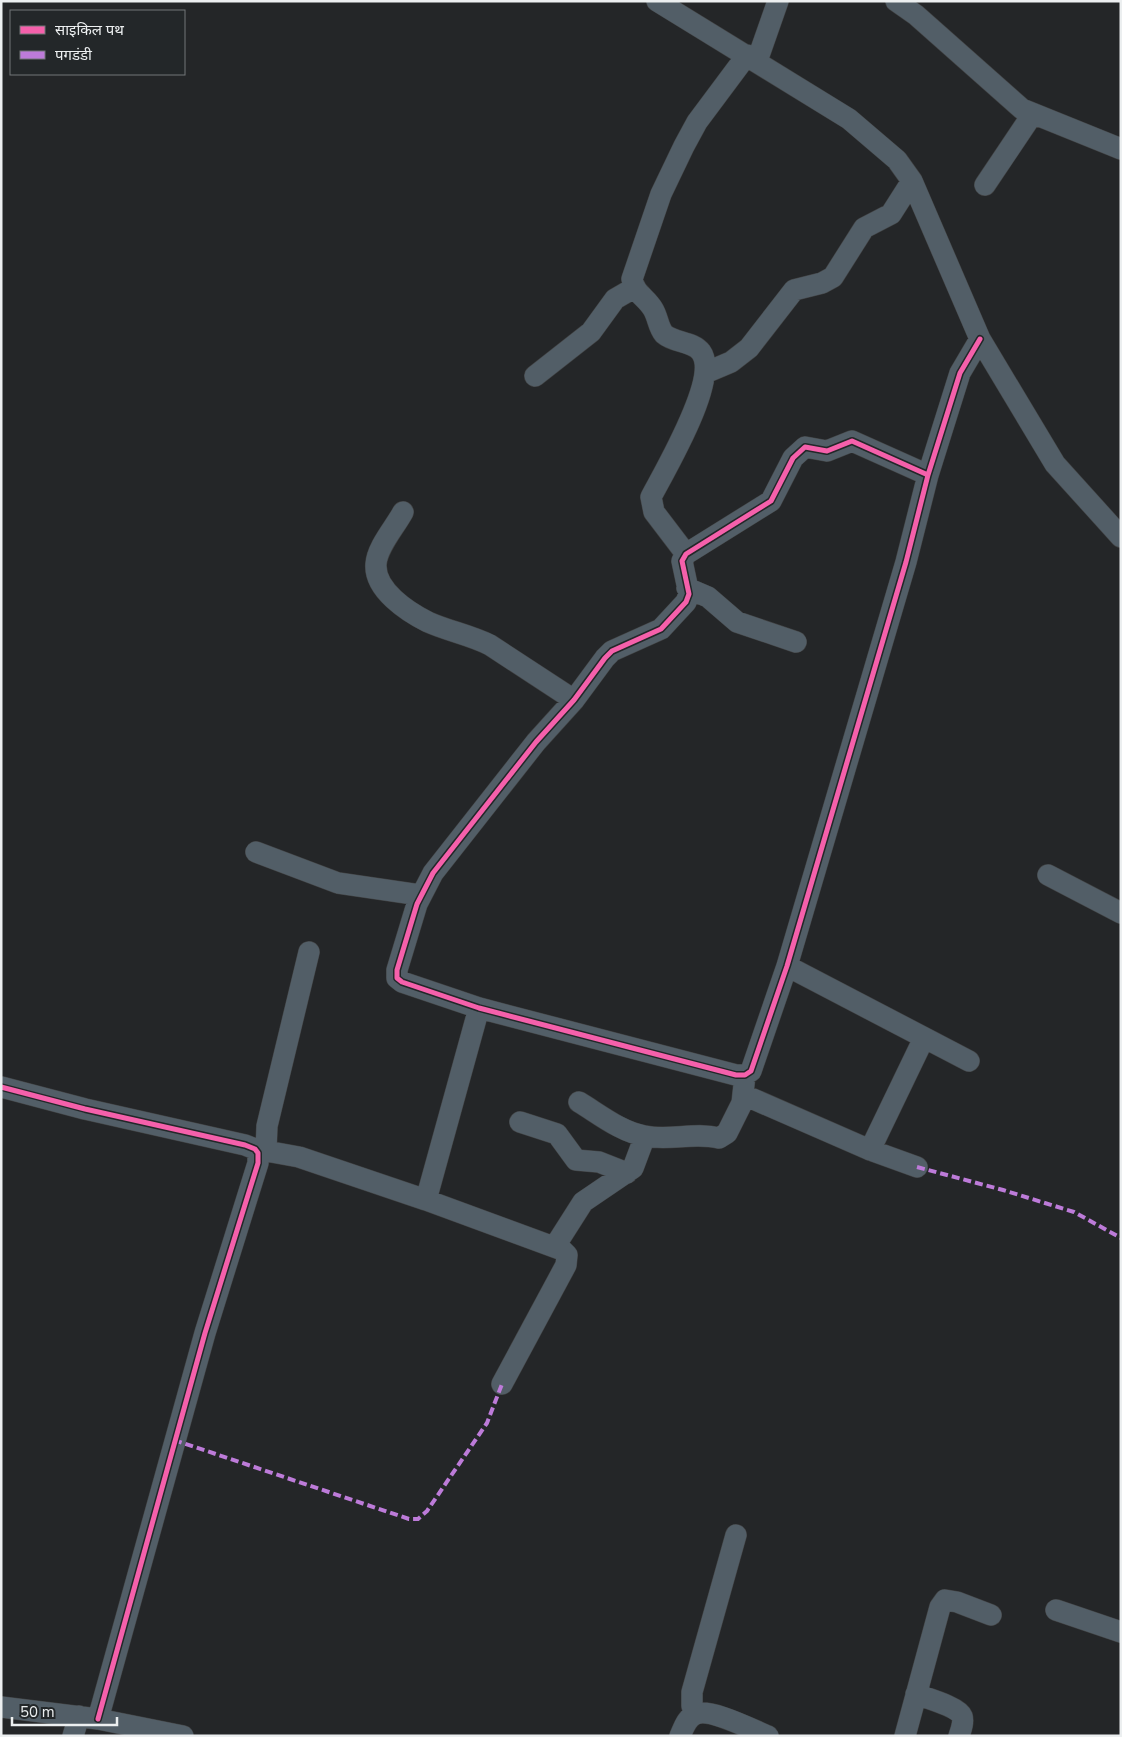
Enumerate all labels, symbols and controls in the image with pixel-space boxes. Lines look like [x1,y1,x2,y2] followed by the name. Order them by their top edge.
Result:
[10,10,185,75] legend
[55,20,124,40] text: साइकिल पथ
[55,45,93,65] text: पगडंडी
[12,1694,118,1726] scale bar
[20,1702,55,1722] text: 50 m

